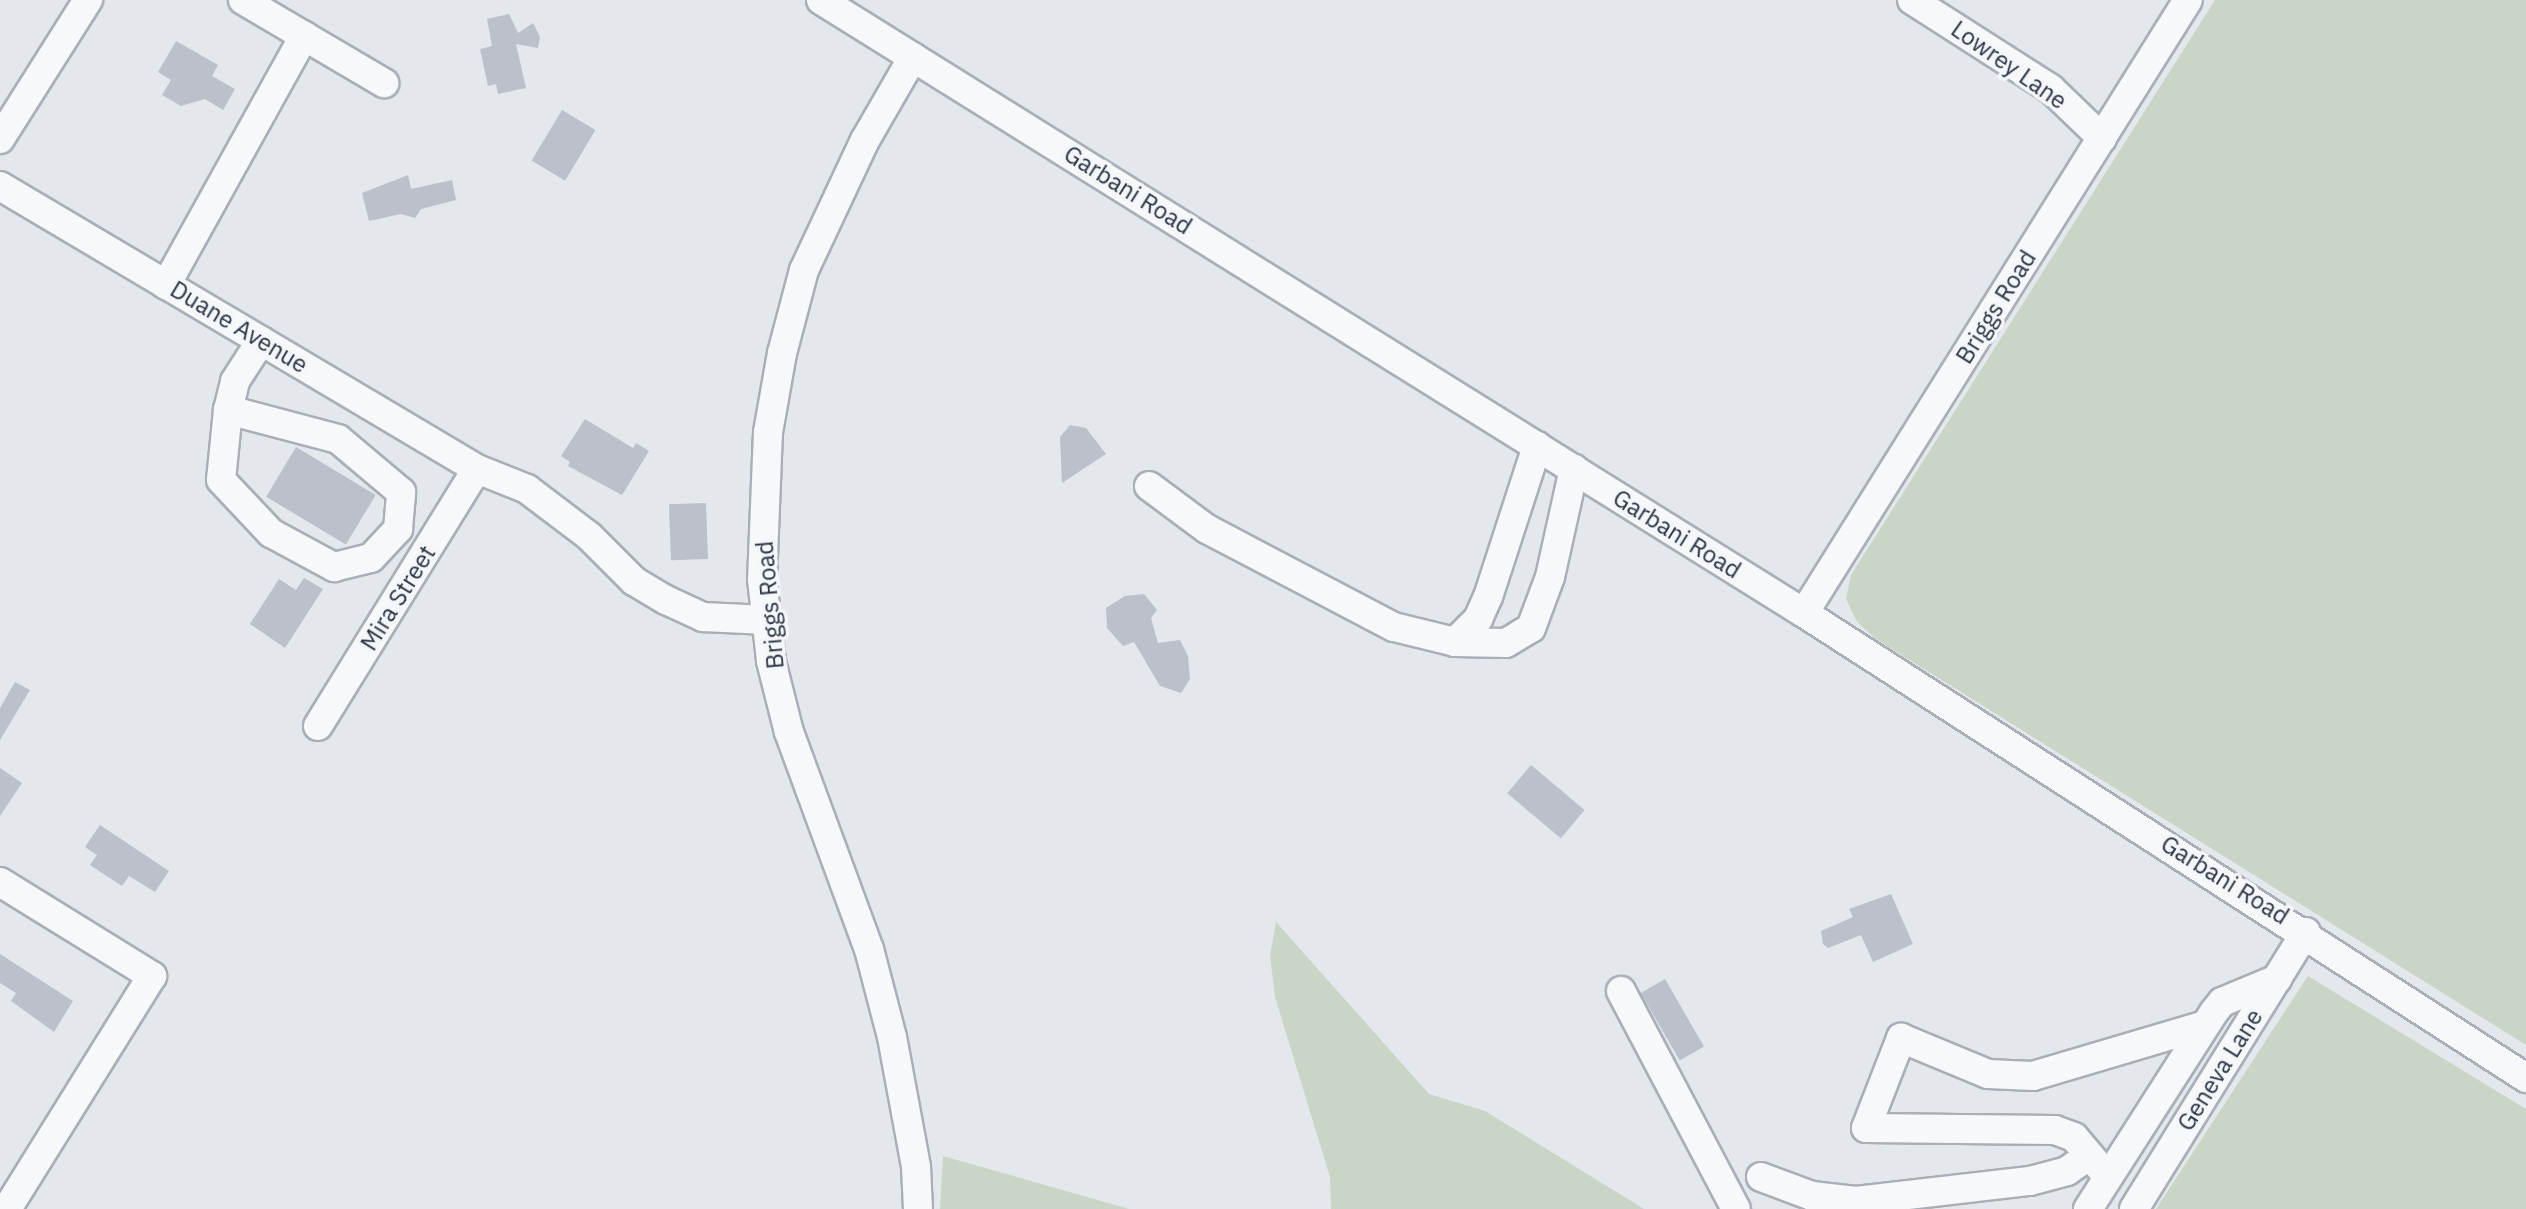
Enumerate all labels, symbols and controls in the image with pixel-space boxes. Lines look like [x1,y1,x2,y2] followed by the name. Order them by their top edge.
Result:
[1946,15,2072,115] street label: Lowrey Lane
[1059,139,1197,241] street label: Garbani Road
[1950,245,2042,369] street label: Briggs Road
[165,275,313,379] street label: Duane Avenue
[1608,483,1746,585] street label: Garbani Road
[354,540,442,656] street label: Mira Street
[750,540,790,670] street label: Briggs Road
[2156,829,2294,931] street label: Garbani Road
[2171,1004,2269,1136] street label: Geneva Lane

